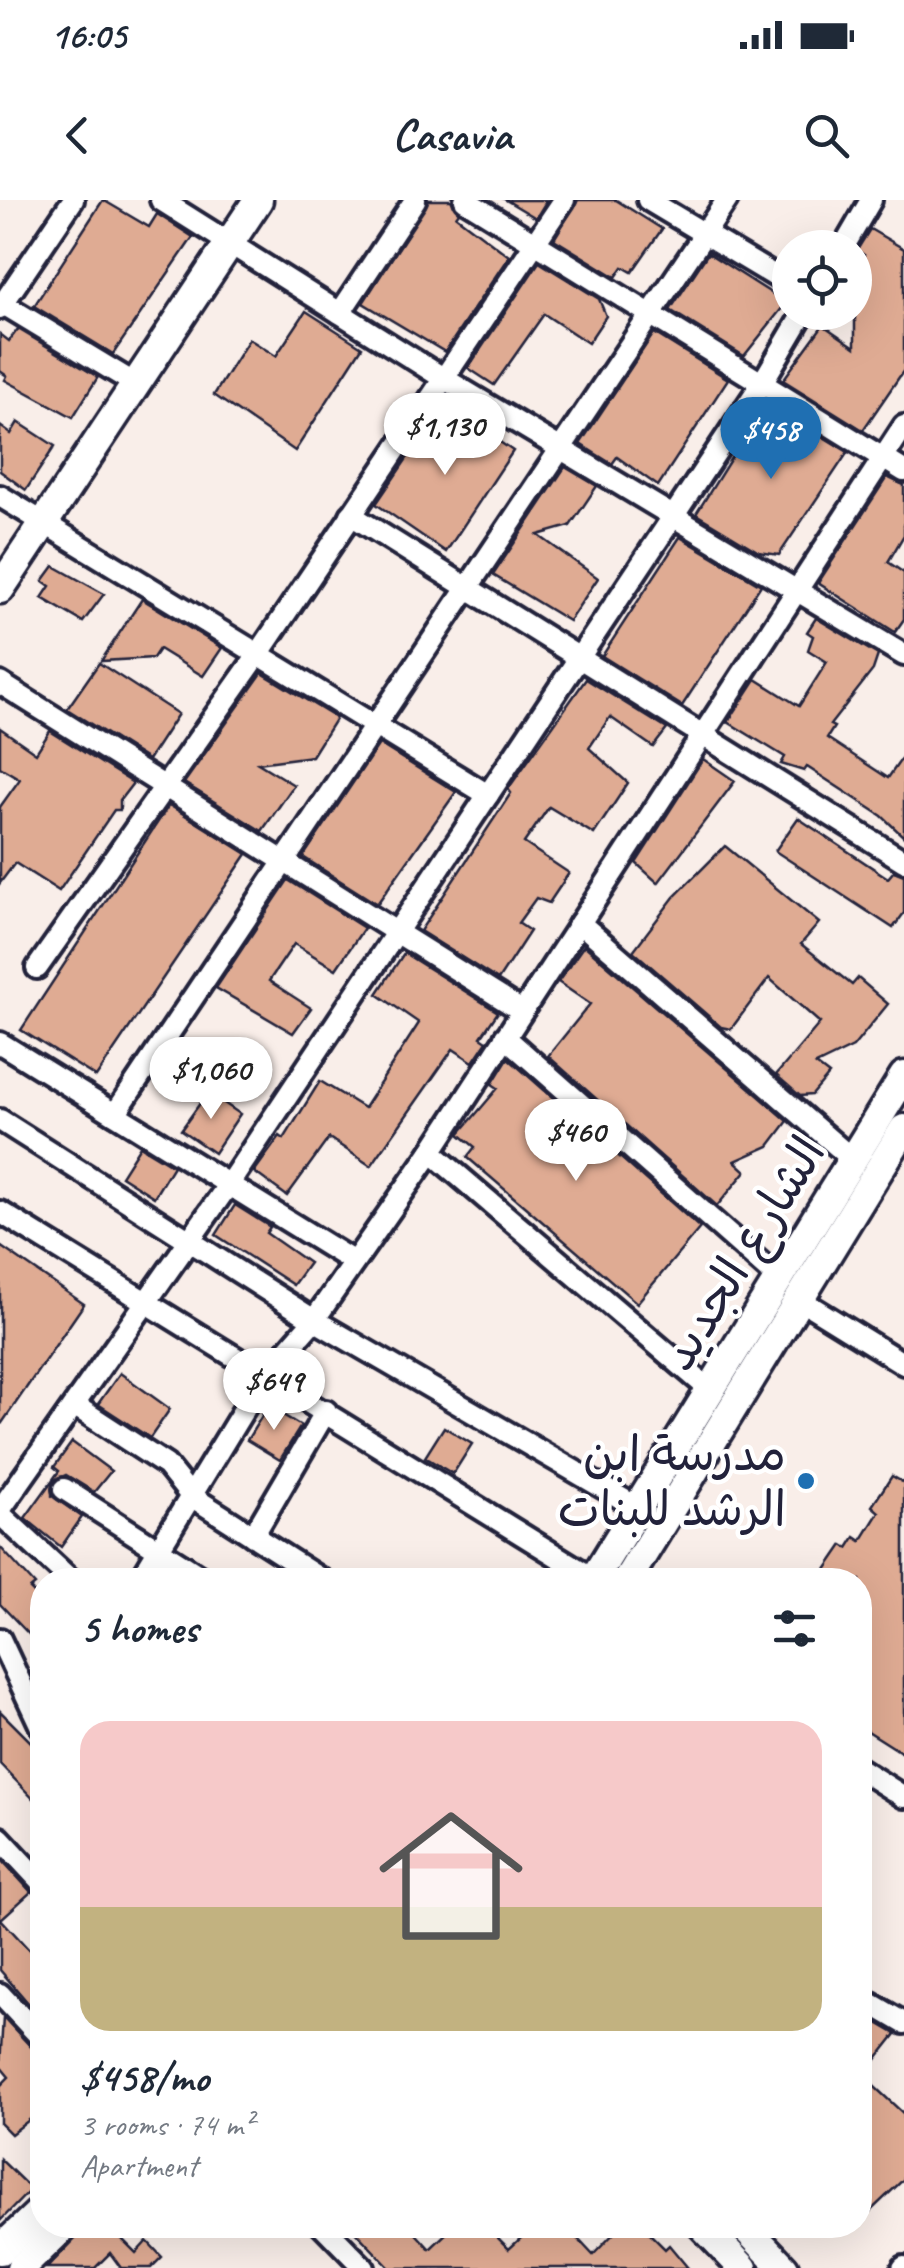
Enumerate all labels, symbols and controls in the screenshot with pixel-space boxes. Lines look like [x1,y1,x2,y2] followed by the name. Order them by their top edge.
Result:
[50,12,126,59] text: 16:05
[392,107,512,164] text: Casavia
[50,108,105,163] icon: back
[799,108,854,163] icon: search
[772,230,872,330] map controls
[772,230,872,330] button: locate
[364,393,526,478] pin: $1,130
[712,397,830,482] pin: $458
[406,405,484,446] text: $1,130
[742,409,800,450] text: $458
[130,1037,292,1122] pin: $1,060
[171,1049,251,1090] text: $1,060
[517,1099,635,1184] pin: $460
[547,1111,605,1152] text: $460
[647,1126,841,1383] street label: الشارع الجديد
[215,1348,333,1433] pin: $649
[245,1360,303,1401] text: $649
[558,1424,786,1539] place label: مدرسة ابن الرشد للبنات
[795,1470,817,1492] marker: مدرسة ابن الرشد للبنات
[767,1601,822,1656] icon: filters
[80,1602,198,1655] text: 5 homes
[361,1786,541,1966] icon: home
[80,2051,209,2104] text: $458/mo
[80,2104,253,2145] text: 3 rooms · 74 m²
[80,2145,198,2186] text: Apartment

